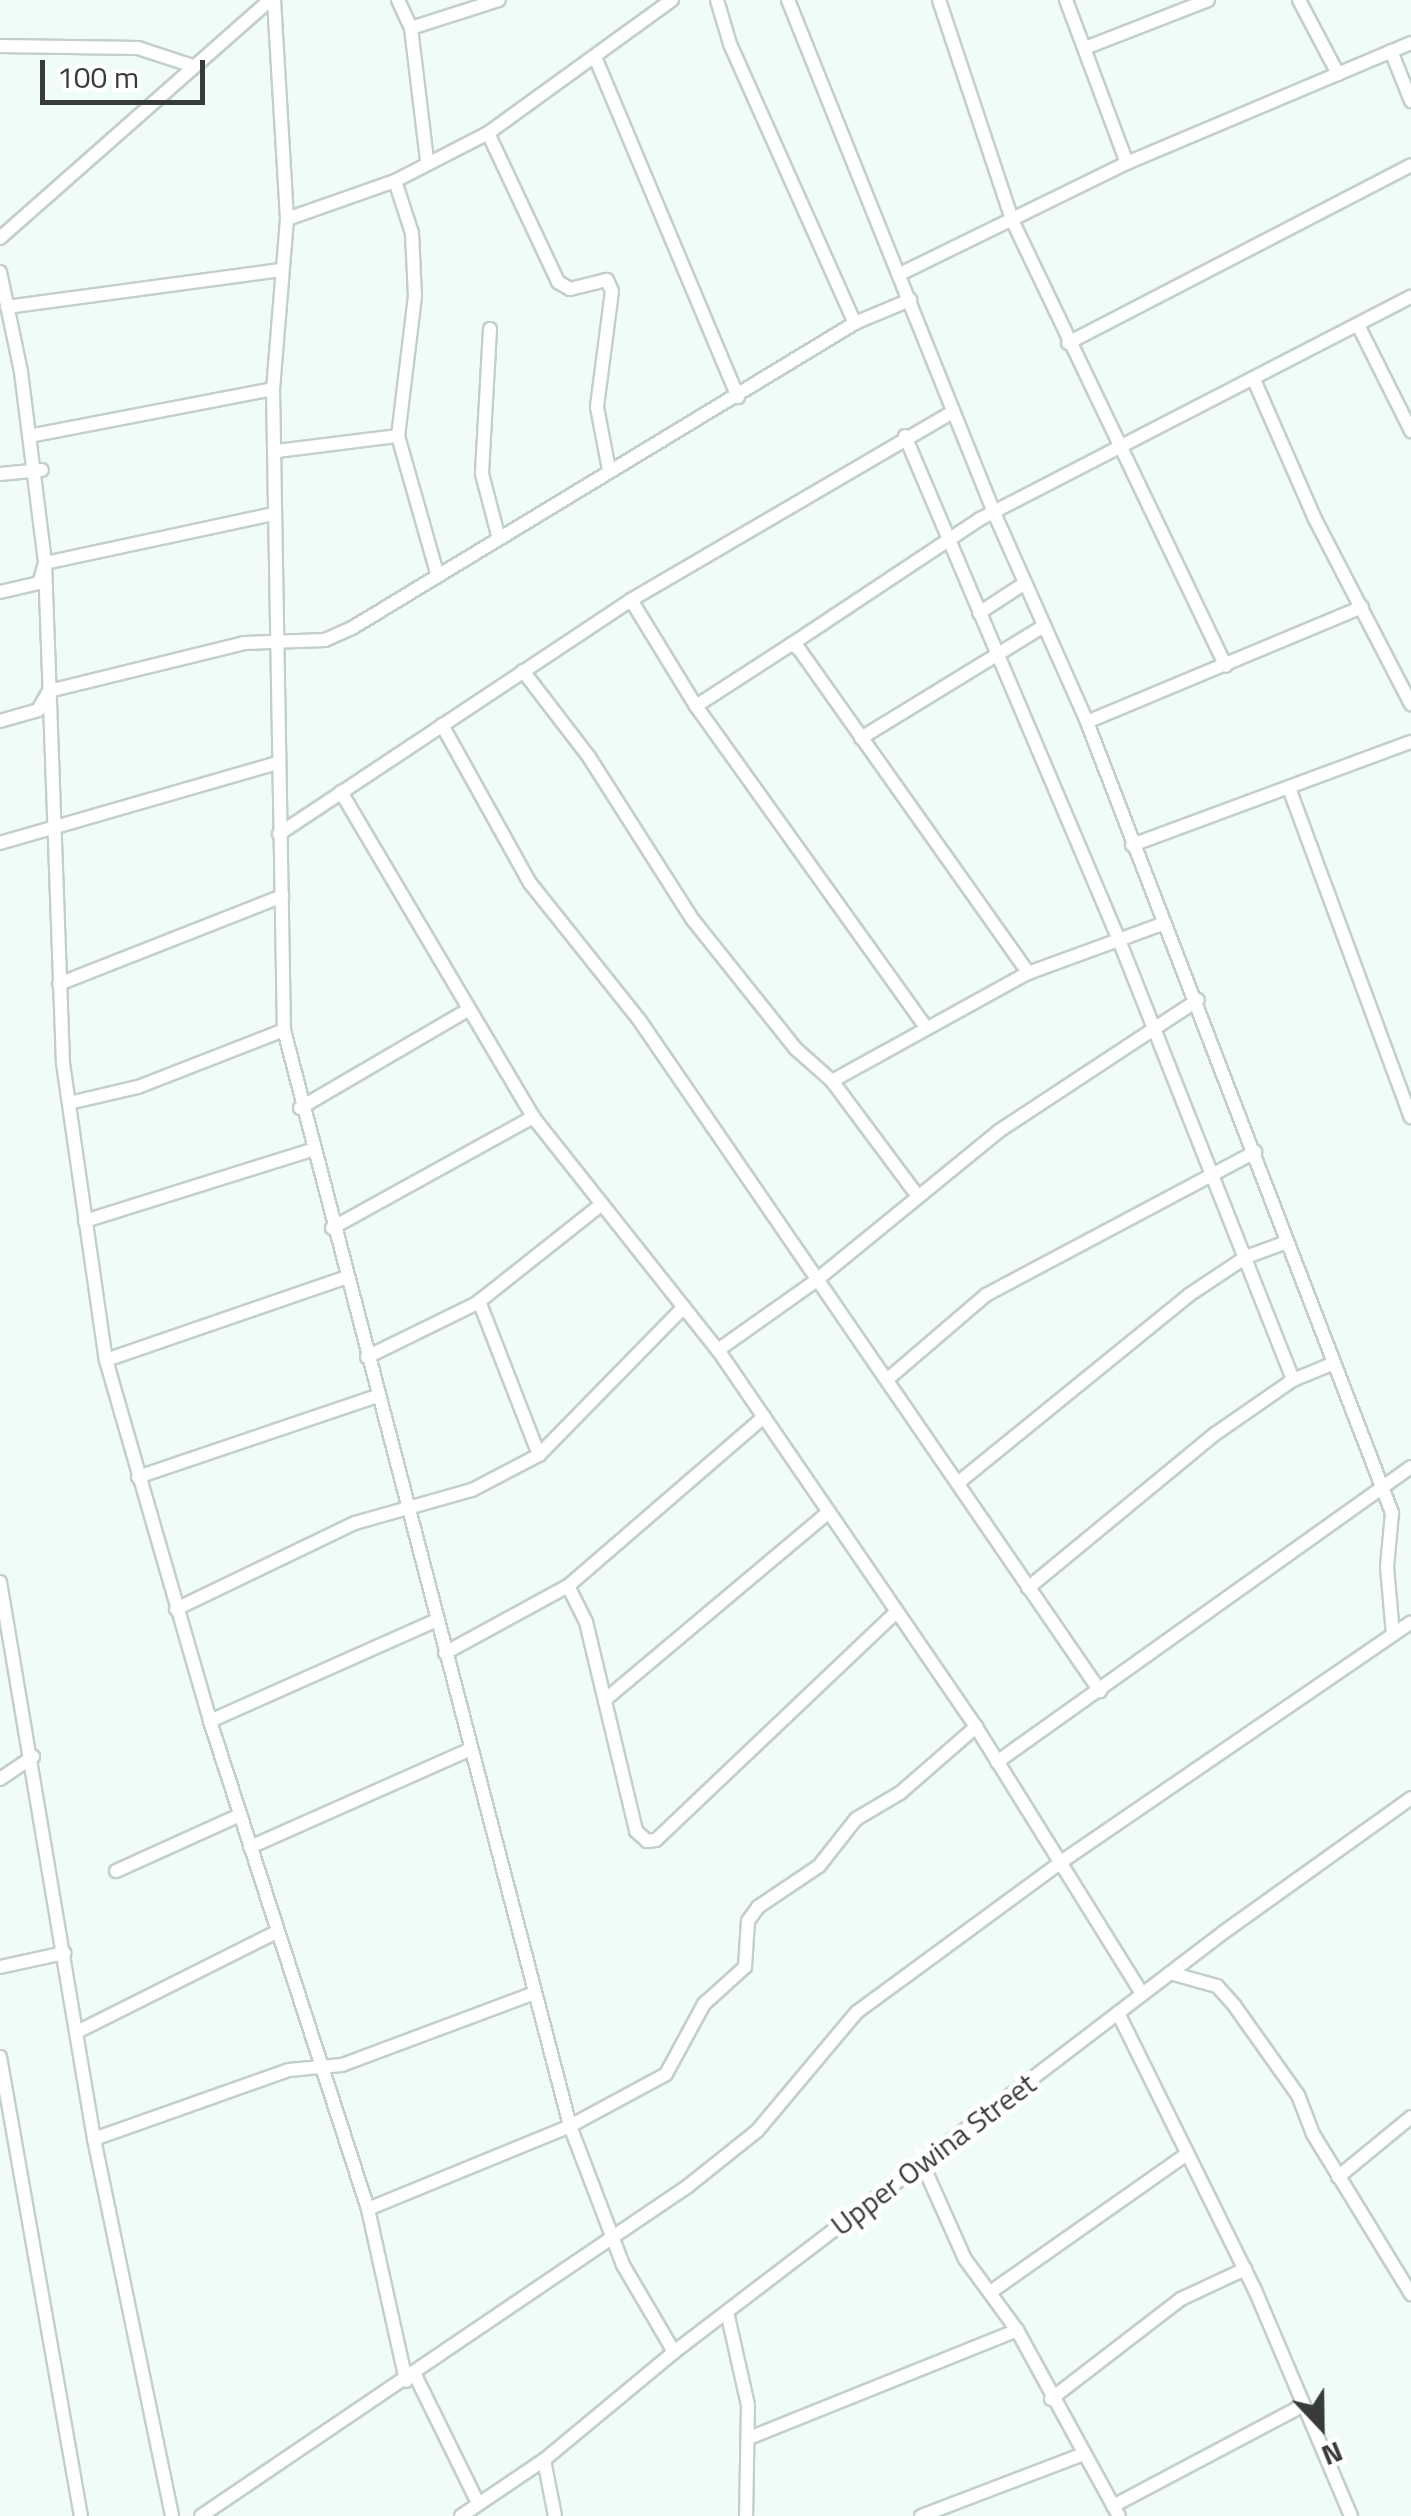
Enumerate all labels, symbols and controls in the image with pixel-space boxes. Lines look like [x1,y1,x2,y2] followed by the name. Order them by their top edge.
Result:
[45,40,210,102] scale bar
[57,54,139,100] text: 100 m
[823,2065,1043,2243] street label: Upper Owina Street
[1271,2376,1371,2476] north arrow
[1315,2431,1349,2478] text: N

